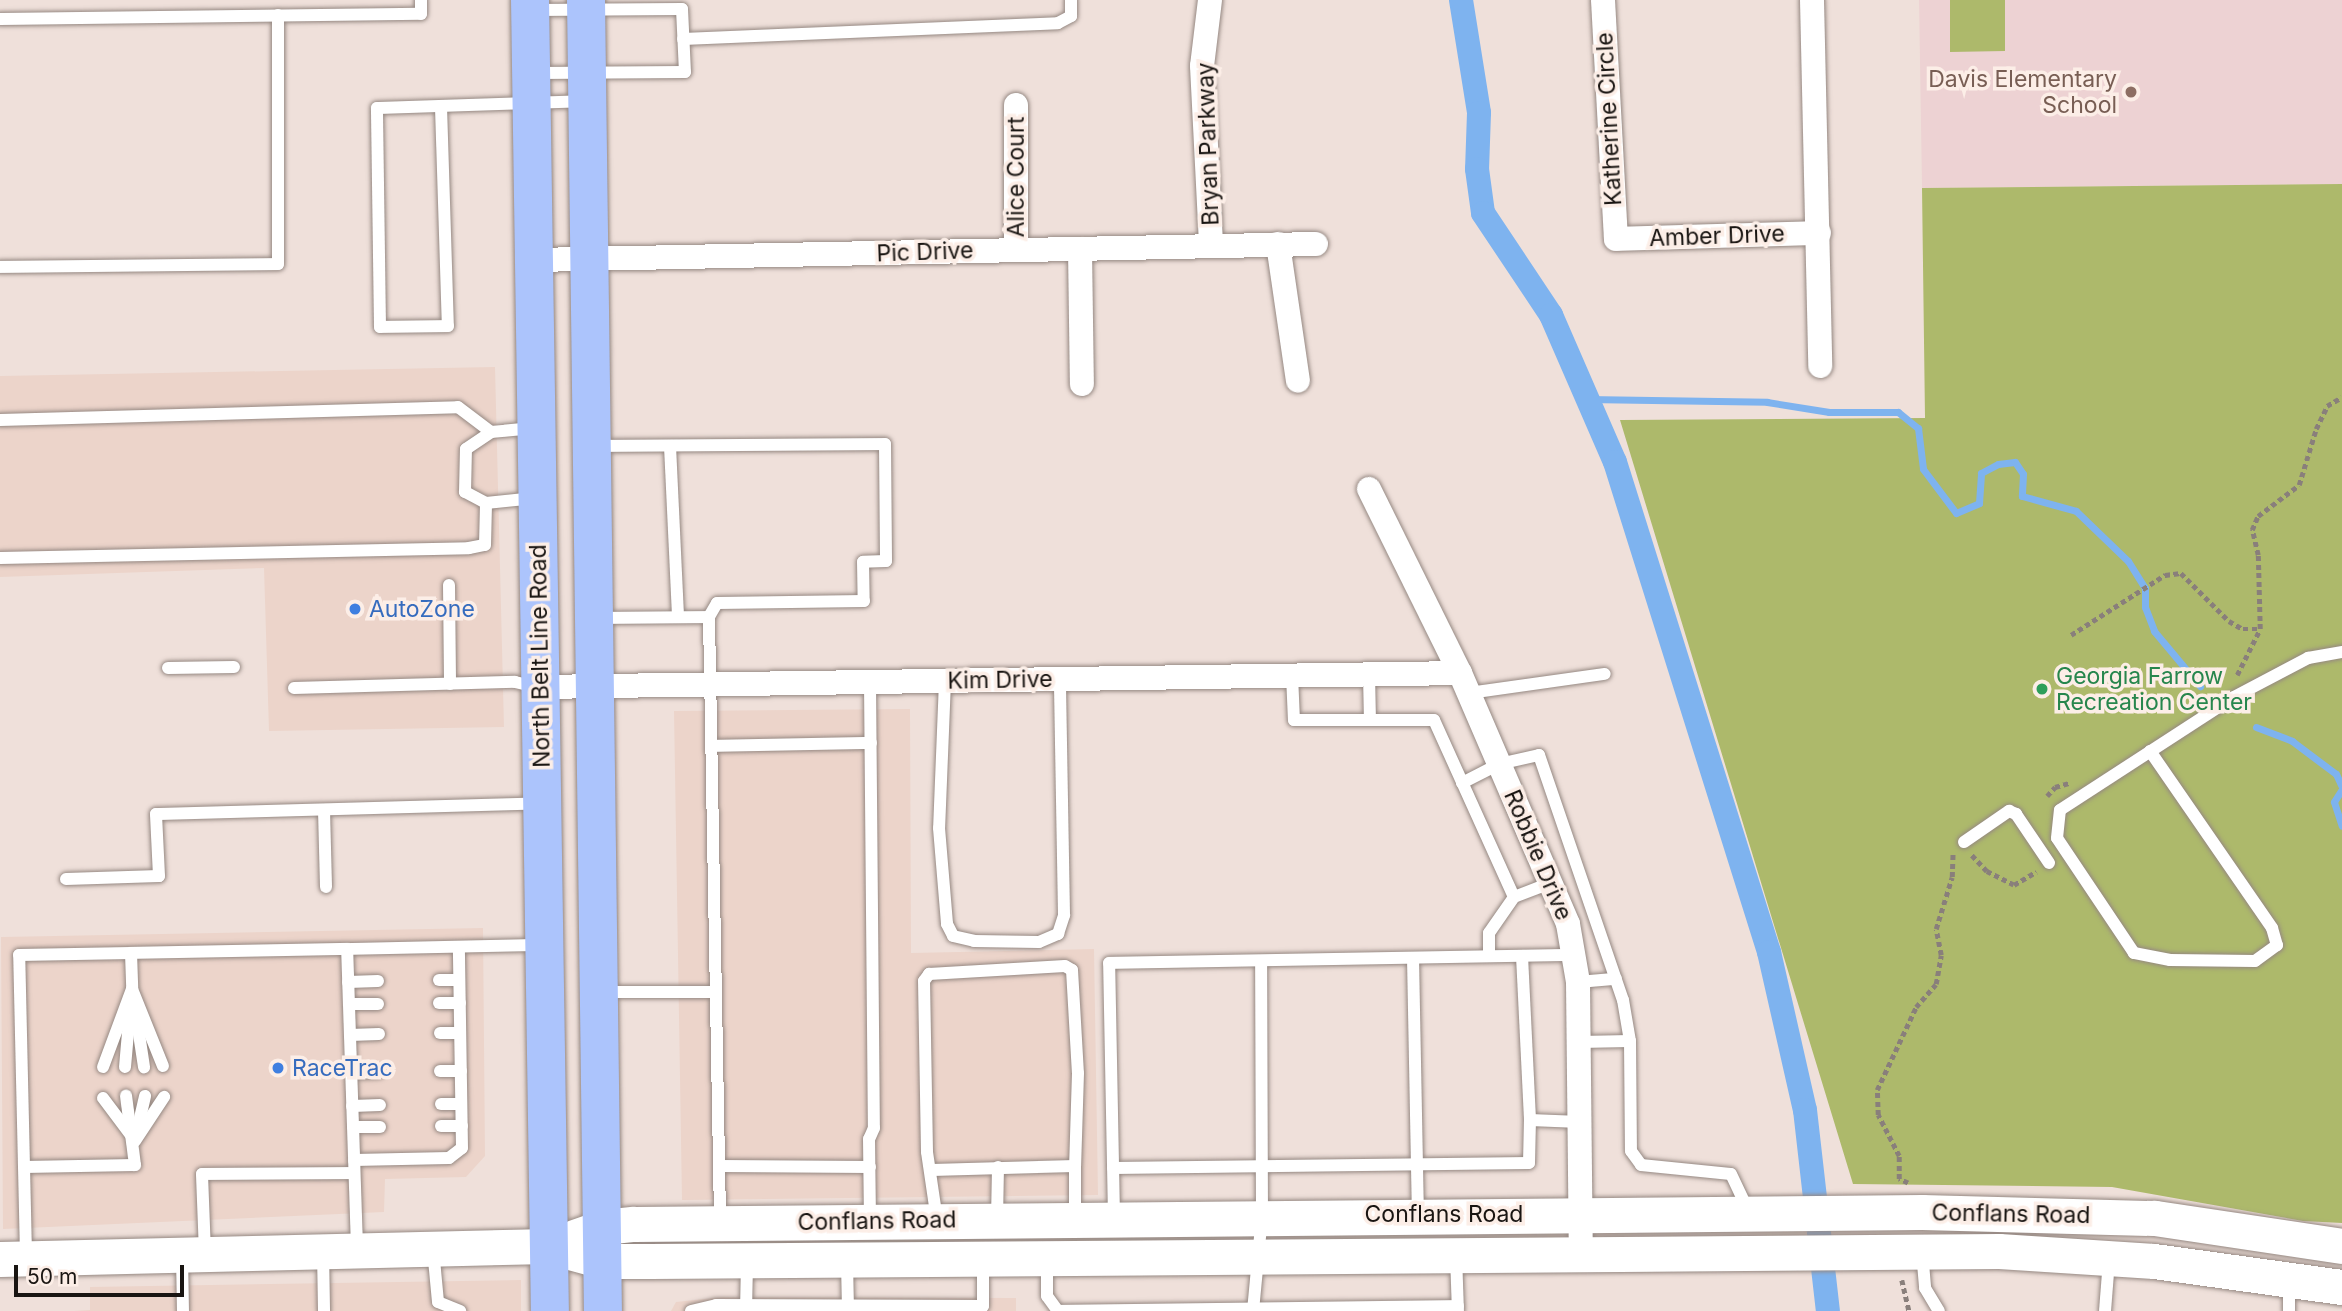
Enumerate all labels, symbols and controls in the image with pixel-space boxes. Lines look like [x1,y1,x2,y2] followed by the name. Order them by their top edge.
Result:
[1591,32,1627,206] street label: Katherine Circle
[1191,62,1225,226] street label: Bryan Parkway
[1928,65,2117,119] place label: Davis Elementary School
[2123,84,2139,100] marker: Davis Elementary School
[1002,117,1030,237] street label: Alice Court
[1649,220,1785,252] street label: Amber Drive
[876,237,974,267] street label: Pic Drive
[524,544,556,768] street label: North Belt Line Road
[369,595,475,623] place label: AutoZone
[347,601,363,617] marker: AutoZone
[2056,662,2252,716] place label: Georgia Farrow Recreation Center
[947,665,1053,695] street label: Kim Drive
[2034,681,2050,697] marker: Georgia Farrow Recreation Center
[1498,786,1578,924] street label: Robbie Drive
[292,1054,393,1082] place label: RaceTrac
[270,1060,286,1076] marker: RaceTrac
[1931,1199,2091,1229] street label: Conflans Road
[1365,1200,1523,1228] street label: Conflans Road
[797,1206,957,1236] street label: Conflans Road
[18,1252,187,1296] scale bar
[27,1264,77,1289] text: 50 m

